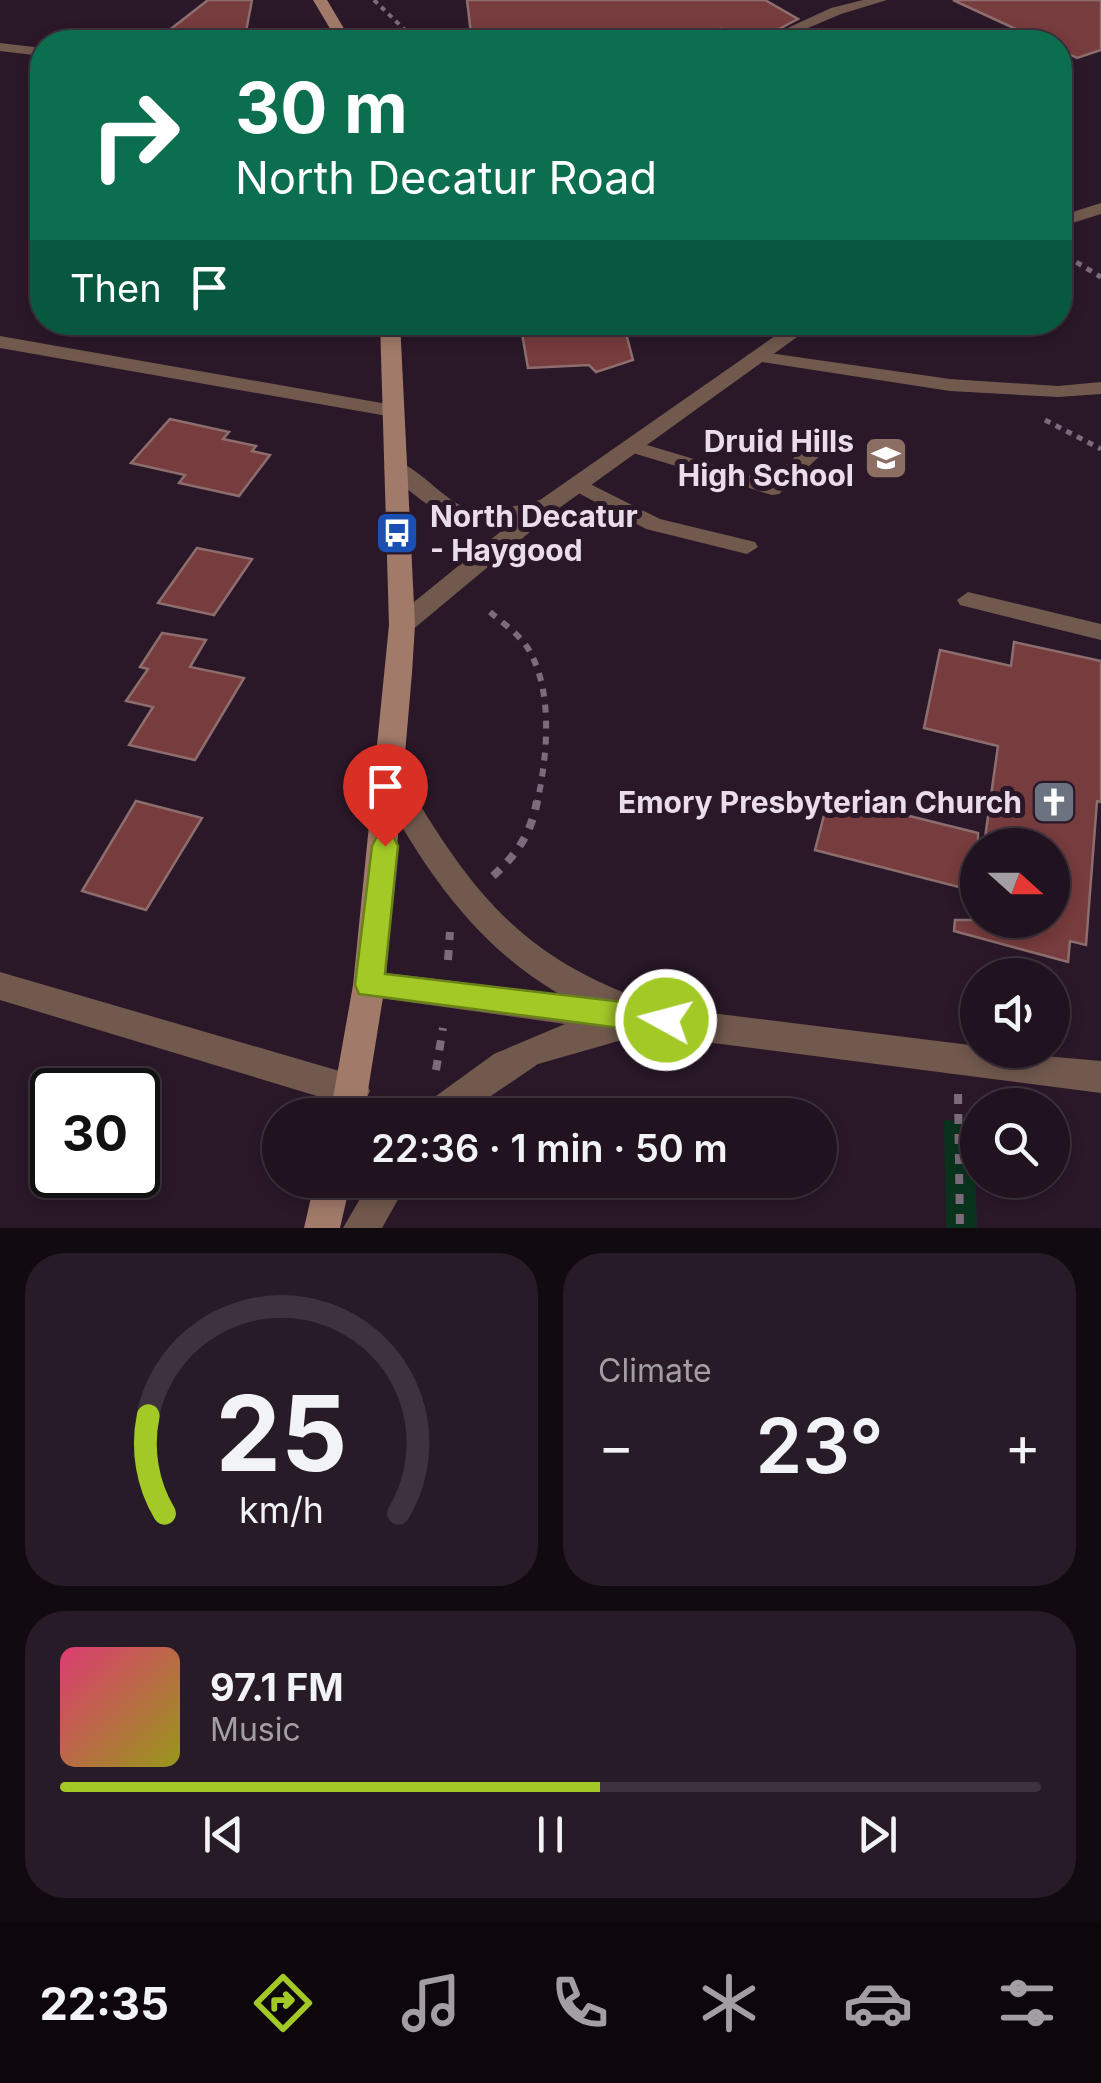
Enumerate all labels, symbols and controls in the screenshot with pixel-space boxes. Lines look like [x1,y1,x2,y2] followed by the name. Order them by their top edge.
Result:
[235,65,408,150] text: 30 m
[70,70,200,200] icon: right
[235,150,657,205] text: North Decatur Road
[182,260,237,315] icon: arrive
[70,265,162,311] text: Then
[678,423,854,493] place label: Druid Hills High School
[863,435,909,481] school or university icon: Druid Hills High School
[430,498,638,568] place label: North Decatur - Haygood
[374,510,420,556] bus stop icon: North Decatur - Haygood
[343,744,428,847] pin
[358,759,413,814] icon: arrive
[1031,779,1077,825] church icon: Emory Presbyterian Church
[618,784,1022,820] place label: Emory Presbyterian Church
[960,828,1070,938] north arrow
[960,828,1070,1198] map controls
[960,958,1070,1068] button: sound
[614,968,718,1072] position arrow
[30,1068,160,1198] speed limit sign: 30
[960,1088,1070,1198] button: search
[371,1125,728,1171] text: 22:36 · 1 min · 50 m
[598,1351,712,1390] text: Climate
[216,1370,347,1496] text: 25
[755,1400,884,1491] text: 23°
[598,1413,634,1479] text: −
[1005,1413,1041,1479] text: +
[239,1488,324,1532] text: km/h
[210,1664,344,1710] text: 97.1 FM
[210,1710,301,1749] text: Music
[196,1807,251,1862] icon: previous
[523,1807,578,1862] icon: pause
[850,1807,905,1862] icon: next
[248,1968,318,2038] icon: directions
[396,1968,466,2038] icon: music
[545,1968,615,2038] icon: phone
[694,1968,764,2038] icon: climate
[843,1968,913,2038] icon: car
[992,1968,1062,2038] icon: filters
[39,1976,169,2031] text: 22:35

